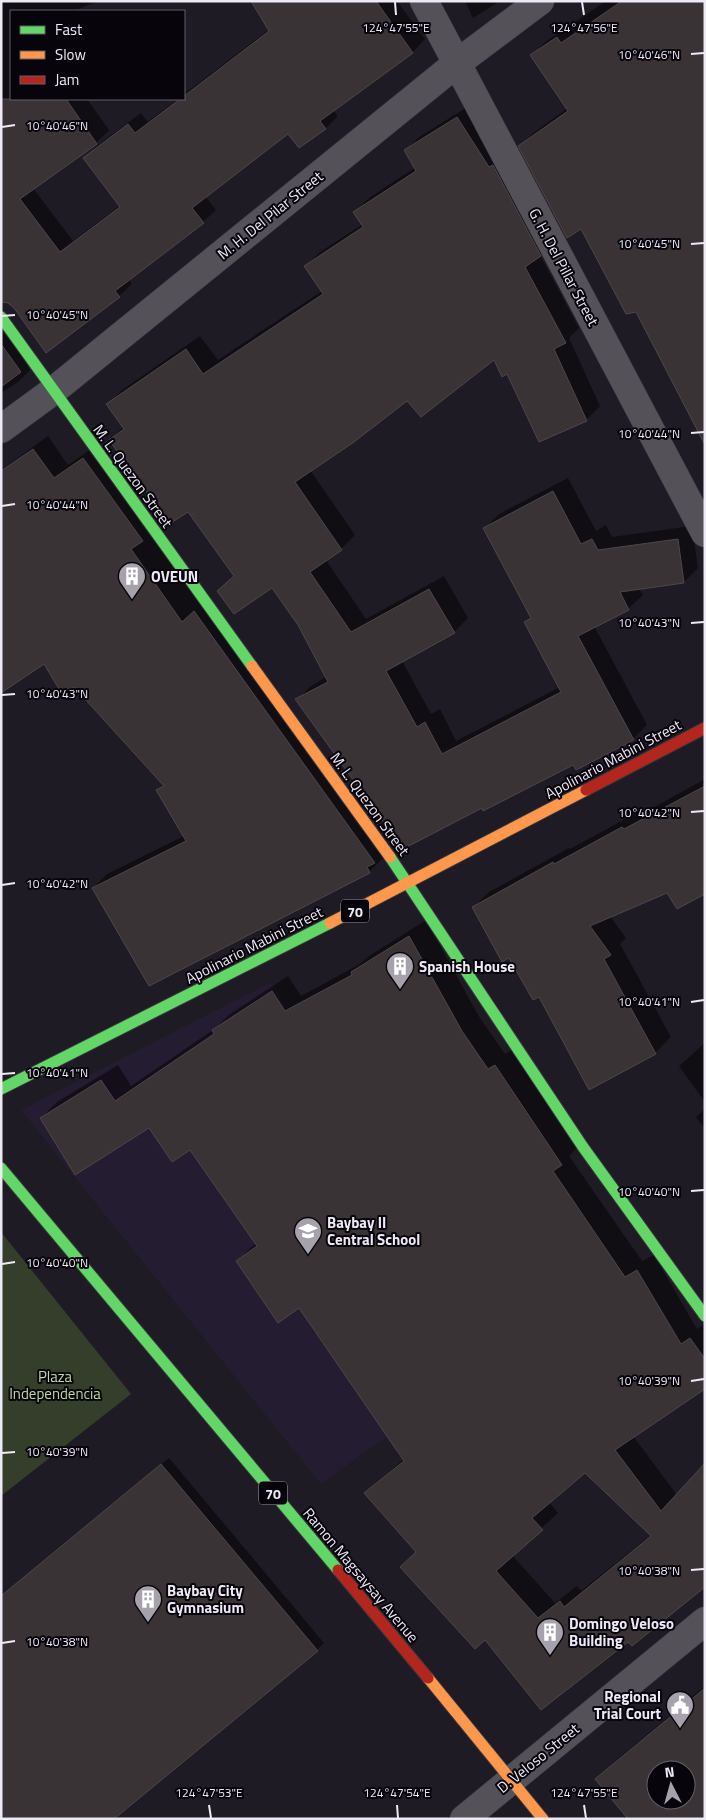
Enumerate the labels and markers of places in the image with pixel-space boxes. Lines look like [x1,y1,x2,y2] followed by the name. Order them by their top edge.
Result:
[117,561,147,600] building icon: OVEUN
[151,565,198,588] place label: OVEUN
[385,951,415,990] building icon: Spanish House
[419,955,515,978] place label: Spanish House
[327,1211,420,1251] place label: Baybay II Central School
[293,1216,323,1255] school or university icon: Baybay II Central School
[167,1579,244,1619] place label: Baybay City Gymnasium
[133,1584,163,1623] building icon: Baybay City Gymnasium
[569,1612,674,1652] place label: Domingo Veloso Building
[535,1617,565,1656] building icon: Domingo Veloso Building
[594,1685,662,1725] place label: Regional Trial Court
[665,1690,695,1729] public building icon: Regional Trial Court

